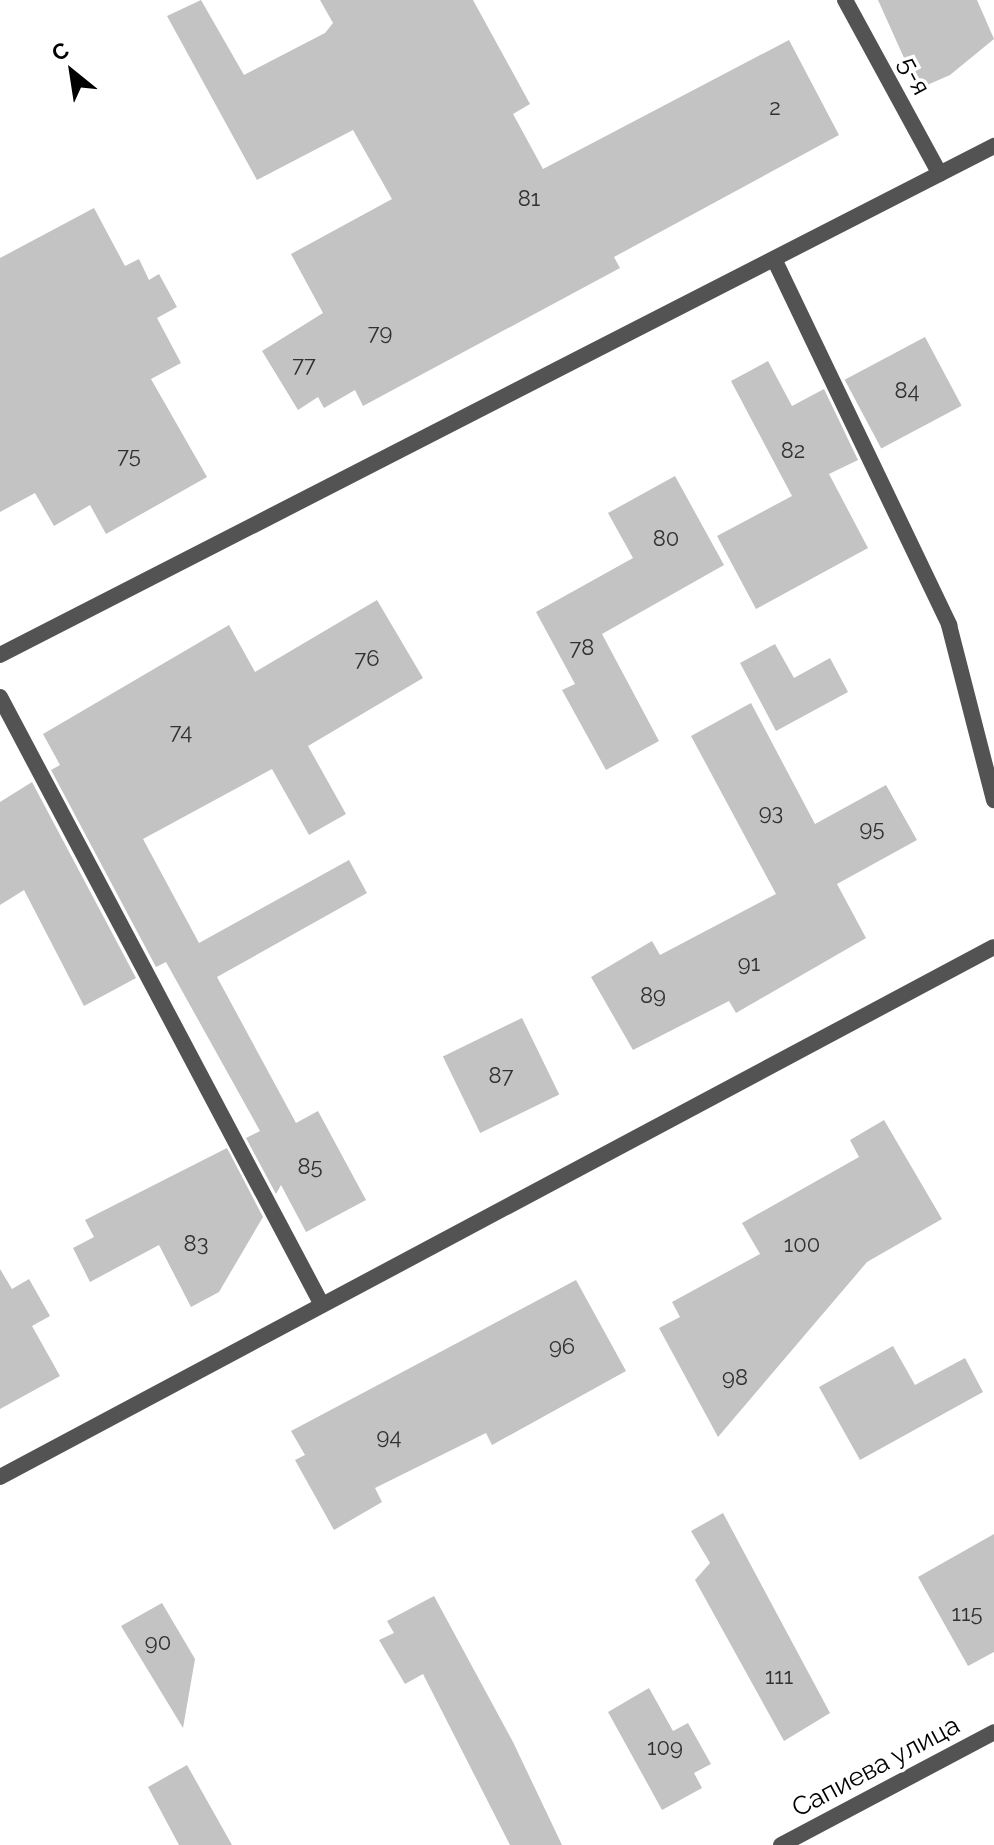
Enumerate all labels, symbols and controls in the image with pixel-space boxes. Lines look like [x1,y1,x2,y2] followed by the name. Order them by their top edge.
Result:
[32,32,112,112] north arrow
[47,36,73,66] text: С
[891,52,937,100] street label: 5-я
[769,95,781,121] house number: 2
[518,186,540,212] house number: 81
[368,320,392,346] house number: 79
[292,352,316,378] house number: 77
[894,378,920,404] house number: 84
[781,438,805,464] house number: 82
[117,443,141,469] house number: 75
[653,526,679,552] house number: 80
[570,635,594,661] house number: 78
[354,646,380,672] house number: 76
[170,719,192,745] house number: 74
[759,800,783,826] house number: 93
[860,816,884,842] house number: 95
[738,951,760,977] house number: 91
[640,983,666,1009] house number: 89
[489,1063,513,1089] house number: 87
[297,1154,323,1180] house number: 85
[184,1231,208,1257] house number: 83
[784,1232,820,1258] house number: 100
[549,1334,575,1360] house number: 96
[722,1365,748,1391] house number: 98
[377,1424,401,1450] house number: 94
[952,1601,982,1627] house number: 115
[145,1630,171,1656] house number: 90
[765,1664,793,1690] house number: 111
[787,1710,965,1824] street label: Сапиева улица
[647,1735,683,1761] house number: 109

